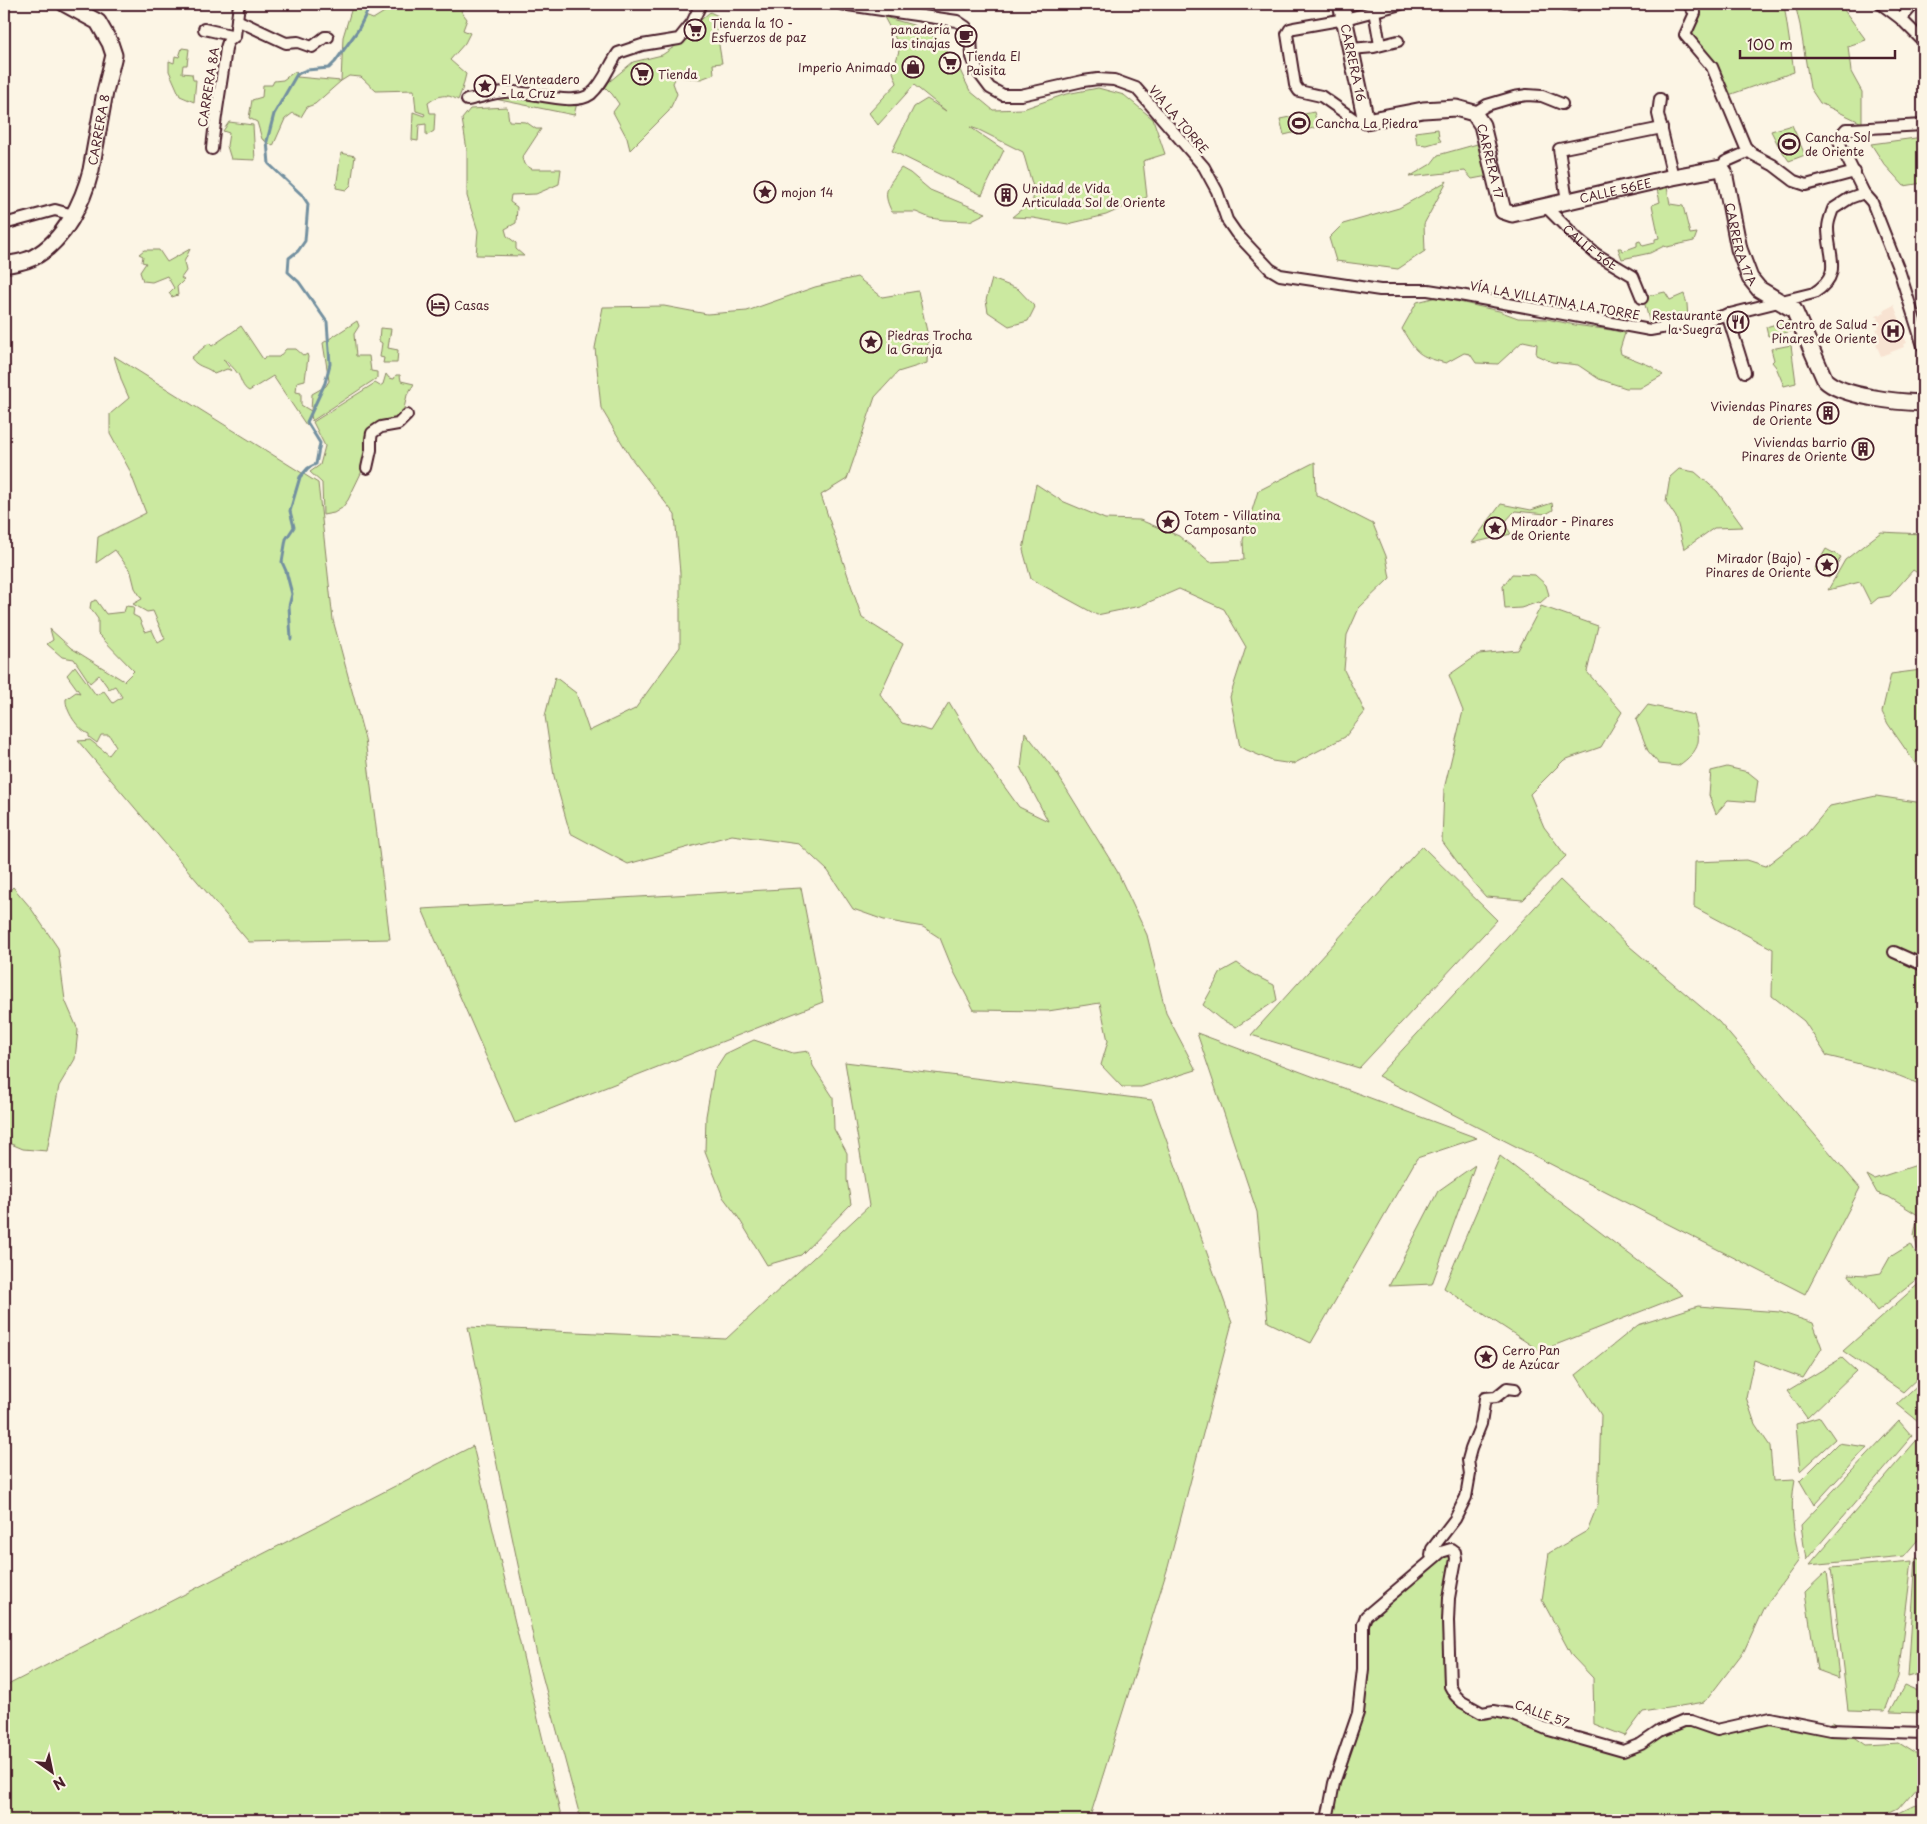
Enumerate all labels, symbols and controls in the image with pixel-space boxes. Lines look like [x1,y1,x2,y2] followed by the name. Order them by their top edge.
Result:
[711,14,806,46] place label: Tienda la 10 - Esfuerzos de paz
[683,18,707,42] supermarket icon: Tienda la 10 - Esfuerzos de paz
[890,20,950,52] place label: panadería las tinajas
[1336,22,1371,103] street label: CARRERA 16
[954,24,978,48] cafe icon: panadería las tinajas
[1740,28,1894,60] scale bar
[1747,32,1793,55] text: 100 m
[193,46,223,128] street label: CARRERA 8A
[966,47,1021,79] place label: Tienda El Paisita
[938,51,962,75] supermarket icon: Tienda El Paisita
[901,55,925,79] shop icon: Imperio Animado
[798,58,897,76] place label: Imperio Animado
[630,62,654,86] supermarket icon: Tienda
[658,65,698,83] place label: Tienda
[501,70,580,102] place label: El Venteadero - La Cruz
[473,74,497,98] place icon: El Venteadero - La Cruz
[1145,81,1213,157] street label: VIA LA TORRE
[83,93,113,167] street label: CARRERA 8
[1287,111,1311,135] sports icon: Cancha La Piedra
[1315,114,1418,132] place label: Cancha La Piedra
[1473,122,1509,201] street label: CARRERA 17
[1805,128,1871,160] place label: Cancha Sol de Oriente
[1777,132,1801,156] sports icon: Cancha Sol de Oriente
[1578,173,1653,207] street label: CALLE 56EE
[1022,179,1165,211] place label: Unidad de Vida Articulada Sol de Oriente
[753,180,777,204] place icon: mojon 14
[781,183,834,201] place label: mojon 14
[994,183,1018,207] building icon: Unidad de Vida Articulada Sol de Oriente
[1721,201,1762,289] street label: CARRERA 17A
[1559,220,1621,274] street label: CALLE 56E
[1468,276,1642,324] street label: VÍA LA VILLATINA LA TORRE
[426,293,450,317] hotel icon: Casas
[454,296,489,314] place label: Casas
[1652,306,1723,338] place label: Restaurante la Suegra
[1726,310,1750,334] restaurant icon: Restaurante la Suegra
[1771,315,1877,347] place label: Centro de Salud - Pinares de Oriente
[1881,319,1905,343] hospital icon: Centro de Salud - Pinares de Oriente
[887,326,973,358] place label: Piedras Trocha la Granja
[859,330,883,354] place icon: Piedras Trocha la Granja
[1710,397,1813,429] place label: Viviendas Pinares de Oriente
[1816,401,1840,425] building icon: Viviendas Pinares de Oriente
[1741,433,1847,465] place label: Viviendas barrio Pinares de Oriente
[1851,437,1875,461] building icon: Viviendas barrio Pinares de Oriente
[1184,506,1281,538] place label: Totem - Villatina Camposanto
[1156,510,1180,534] place icon: Totem - Villatina Camposanto
[1511,512,1614,544] place label: Mirador - Pinares de Oriente
[1483,516,1507,540] place icon: Mirador - Pinares de Oriente
[1705,549,1811,581] place label: Mirador (Bajo) - Pinares de Oriente
[1815,553,1839,577] place icon: Mirador (Bajo) - Pinares de Oriente
[1502,1341,1560,1373] place label: Cerro Pan de Azúcar
[1474,1345,1498,1369] place icon: Cerro Pan de Azúcar
[1512,1695,1572,1731] street label: CALLE 57
[28,1746,78,1796] north arrow
[49,1771,70,1795] text: N

